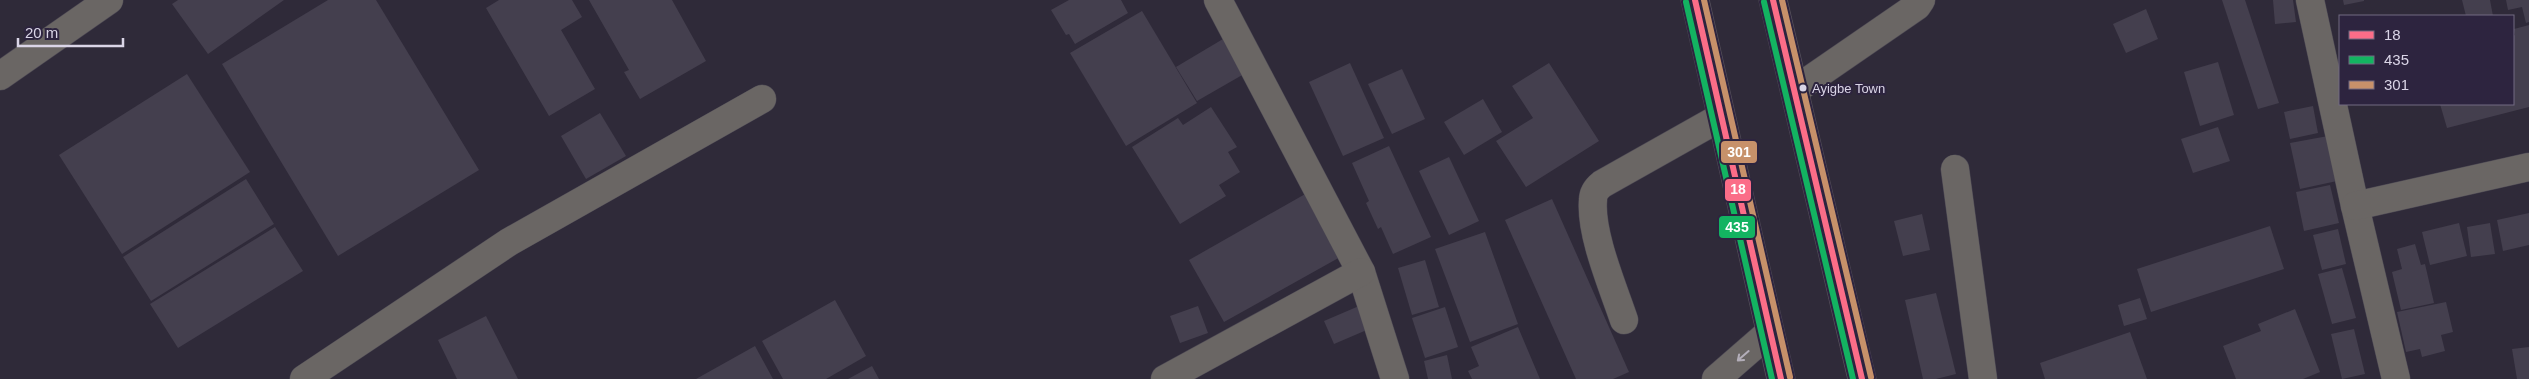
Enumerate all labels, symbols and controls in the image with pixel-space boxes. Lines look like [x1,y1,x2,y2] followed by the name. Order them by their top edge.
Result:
[18,15,122,47] scale bar
[2339,15,2514,105] legend
[25,24,58,41] text: 20 m
[2384,26,2401,43] text: 18
[2384,51,2409,68] text: 435
[2384,76,2409,93] text: 301
[1812,81,1885,96] place label: Ayigbe Town
[1798,83,1808,93] marker: Ayigbe Town
[1720,140,1758,164] line badge: 301
[1727,144,1751,160] text: 301
[1724,178,1752,202] line badge: 18
[1730,181,1746,197] text: 18
[1718,215,1756,239] line badge: 435
[1725,219,1749,235] text: 435
[1737,350,1750,361] one-way arrow

